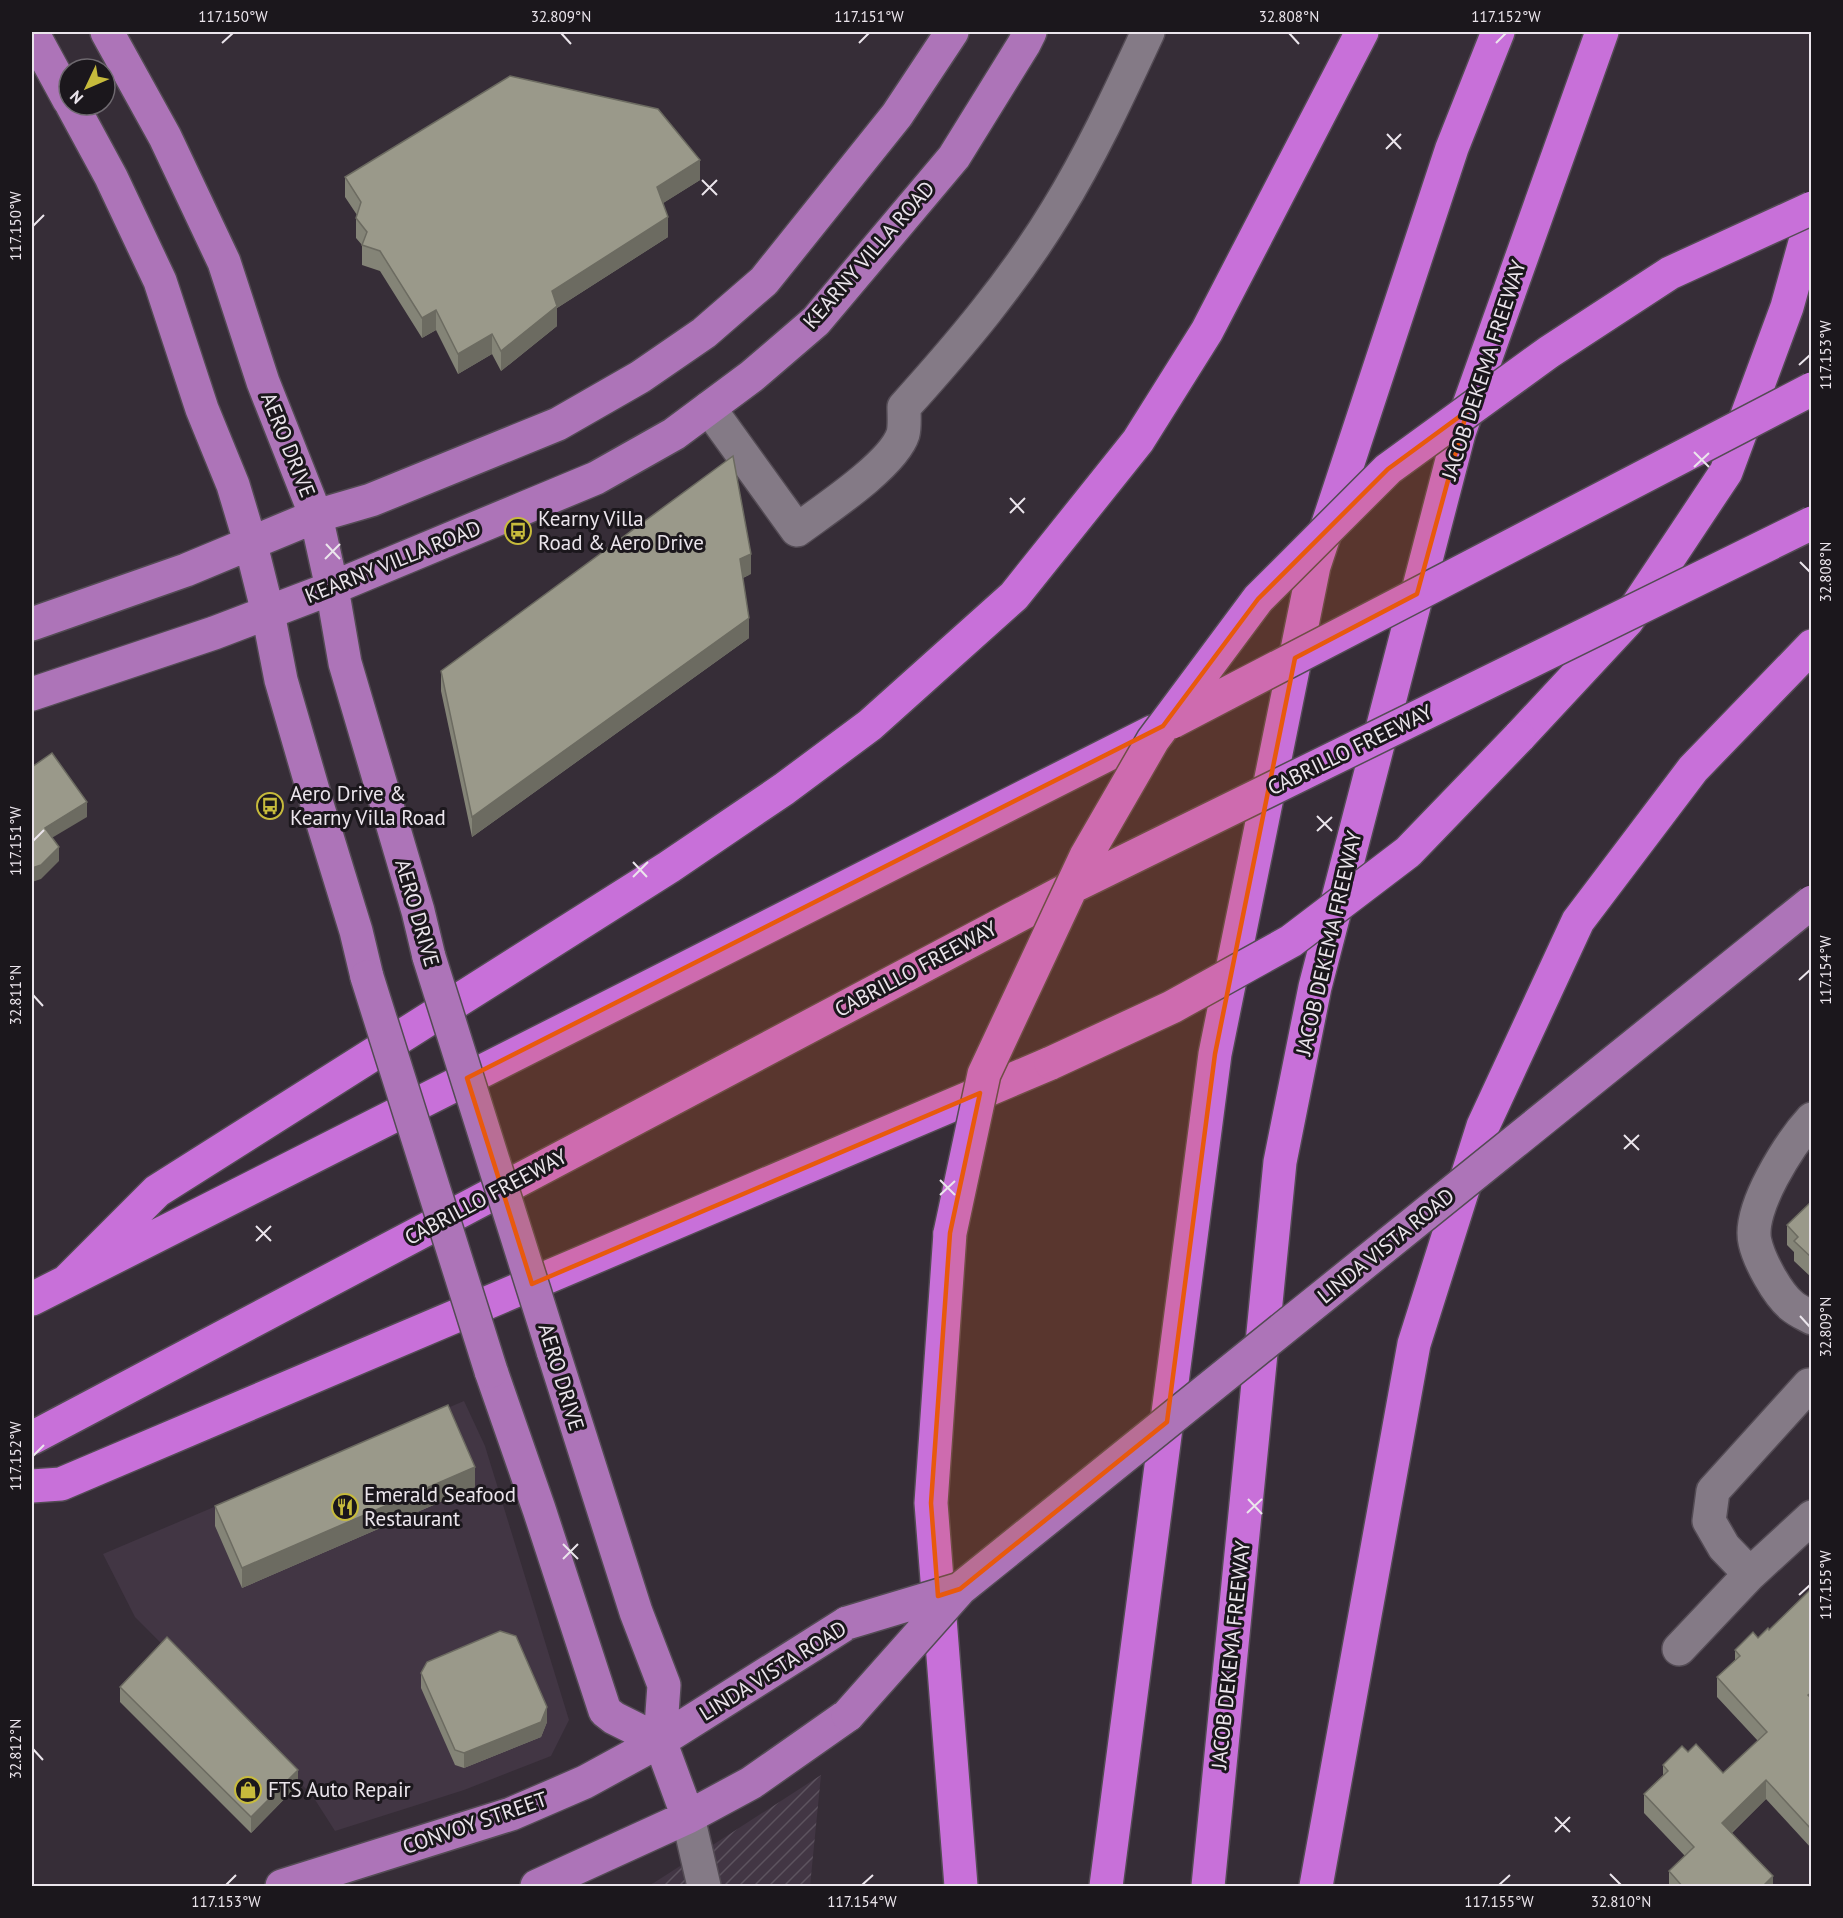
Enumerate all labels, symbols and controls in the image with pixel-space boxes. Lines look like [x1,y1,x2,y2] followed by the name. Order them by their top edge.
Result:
[198,7,268,26] text: 117.150°W
[531,7,591,26] text: 32.809°N
[834,7,904,26] text: 117.151°W
[1259,7,1319,26] text: 32.808°N
[1471,7,1541,26] text: 117.152°W
[57,57,117,117] north arrow
[65,87,87,108] text: N
[797,175,940,334] street label: KEARNY VILLA ROAD
[6,191,25,261] text: 117.150°W
[1435,256,1532,484] street label: JACOB DEKEMA FREEWAY
[1816,320,1835,390] text: 117.153°W
[255,388,322,501] street label: AERO DRIVE
[538,505,704,556] place label: Kearny Villa Road & Aero Drive
[301,514,485,609] street label: KEARNY VILLA ROAD
[503,516,533,546] bus stop icon: Kearny Villa Road & Aero Drive
[1816,542,1835,602] text: 32.808°N
[1263,698,1437,801] street label: CABRILLO FREEWAY
[290,780,446,831] place label: Aero Drive & Kearny Villa Road
[255,791,285,821] bus stop icon: Aero Drive & Kearny Villa Road
[6,806,25,876] text: 117.151°W
[1289,828,1368,1059] street label: JACOB DEKEMA FREEWAY
[389,856,446,970] street label: AERO DRIVE
[830,914,1002,1023] street label: CABRILLO FREEWAY
[1816,935,1835,1005] text: 117.154°W
[6,965,25,1025] text: 32.811°N
[400,1142,572,1251] street label: CABRILLO FREEWAY
[1312,1182,1460,1309] street label: LINDA VISTA ROAD
[1816,1297,1835,1357] text: 32.809°N
[532,1320,591,1434] street label: AERO DRIVE
[6,1421,25,1491] text: 117.152°W
[364,1481,516,1532] place label: Emerald Seafood Restaurant
[330,1492,360,1522] restaurant icon: Emerald Seafood Restaurant
[1205,1539,1256,1771] street label: JACOB DEKEMA FREEWAY
[1816,1550,1835,1620] text: 117.155°W
[694,1614,851,1727] street label: LINDA VISTA ROAD
[6,1719,25,1779] text: 32.812°N
[233,1775,263,1805] shop icon: FTS Auto Repair
[268,1776,411,1803] place label: FTS Auto Repair
[399,1785,551,1860] street label: CONVOY STREET
[191,1892,261,1911] text: 117.153°W
[827,1892,897,1911] text: 117.154°W
[1464,1892,1534,1911] text: 117.155°W
[1591,1892,1651,1911] text: 32.810°N

